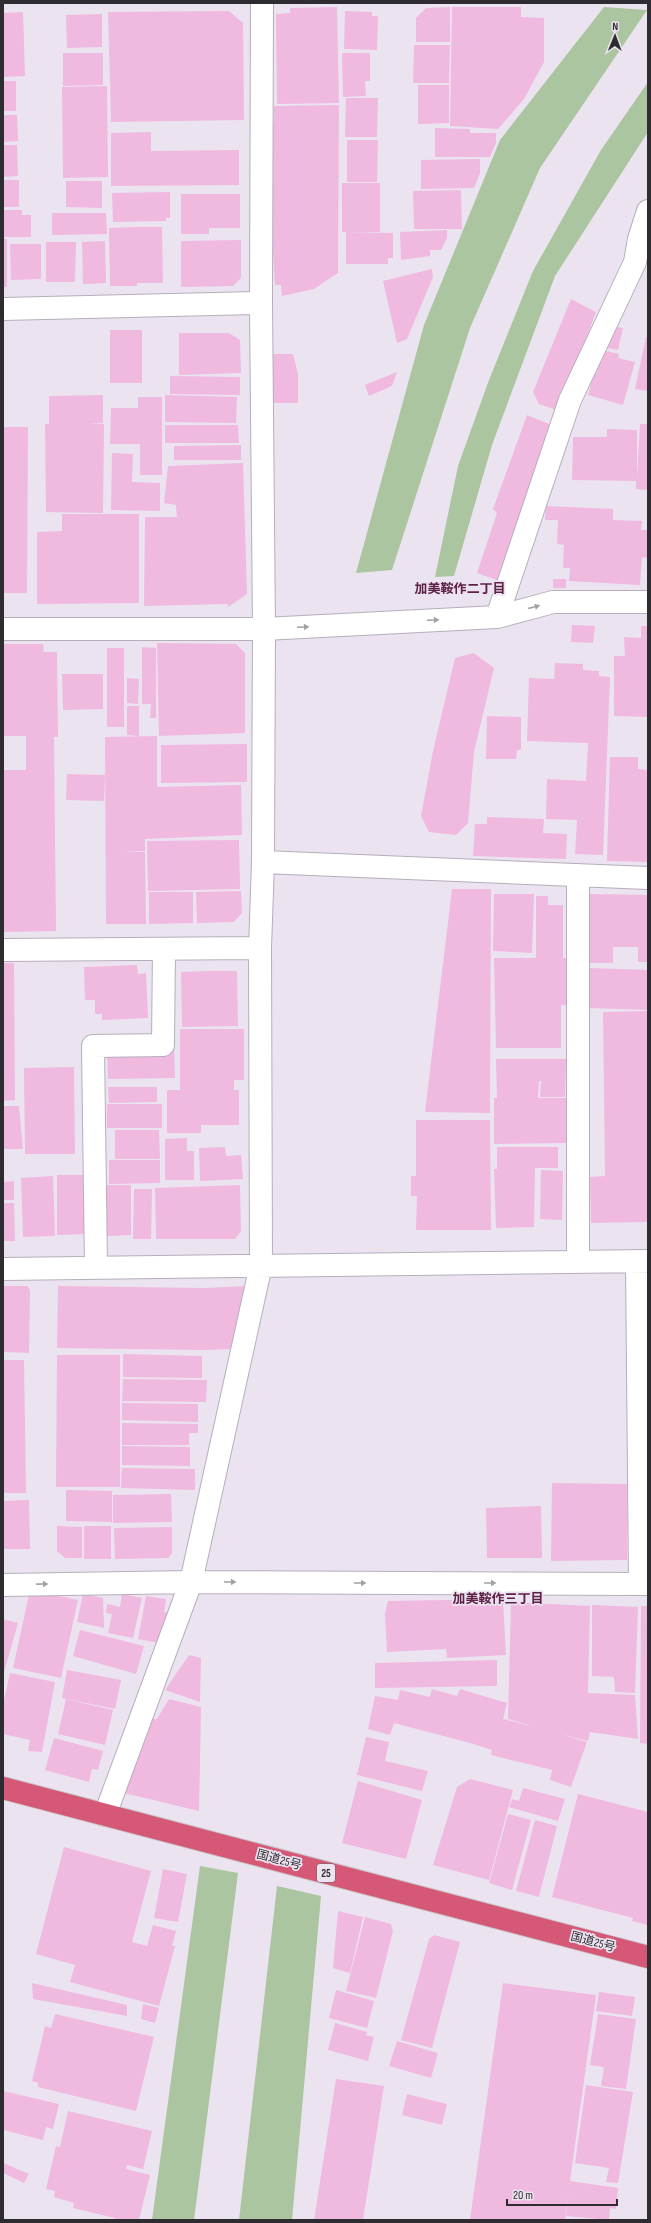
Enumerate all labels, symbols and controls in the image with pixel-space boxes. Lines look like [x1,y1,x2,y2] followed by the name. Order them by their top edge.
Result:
[595,16,635,56] north arrow
[612,20,618,33] text: N
[414,581,506,597] district label: 加美鞍作二丁目
[528,604,540,610] one-way arrow
[427,617,440,623] one-way arrow
[297,623,309,630] one-way arrow
[224,1579,237,1585] one-way arrow
[354,1580,367,1586] one-way arrow
[484,1580,497,1586] one-way arrow
[36,1581,49,1587] one-way arrow
[452,1591,544,1607] district label: 加美鞍作三丁目
[255,1847,303,1873] street label: 国道25号
[317,1864,335,1882] road number: 25
[569,1929,617,1955] street label: 国道25号
[507,2181,617,2207] scale bar
[513,2188,533,2203] text: 20 m

